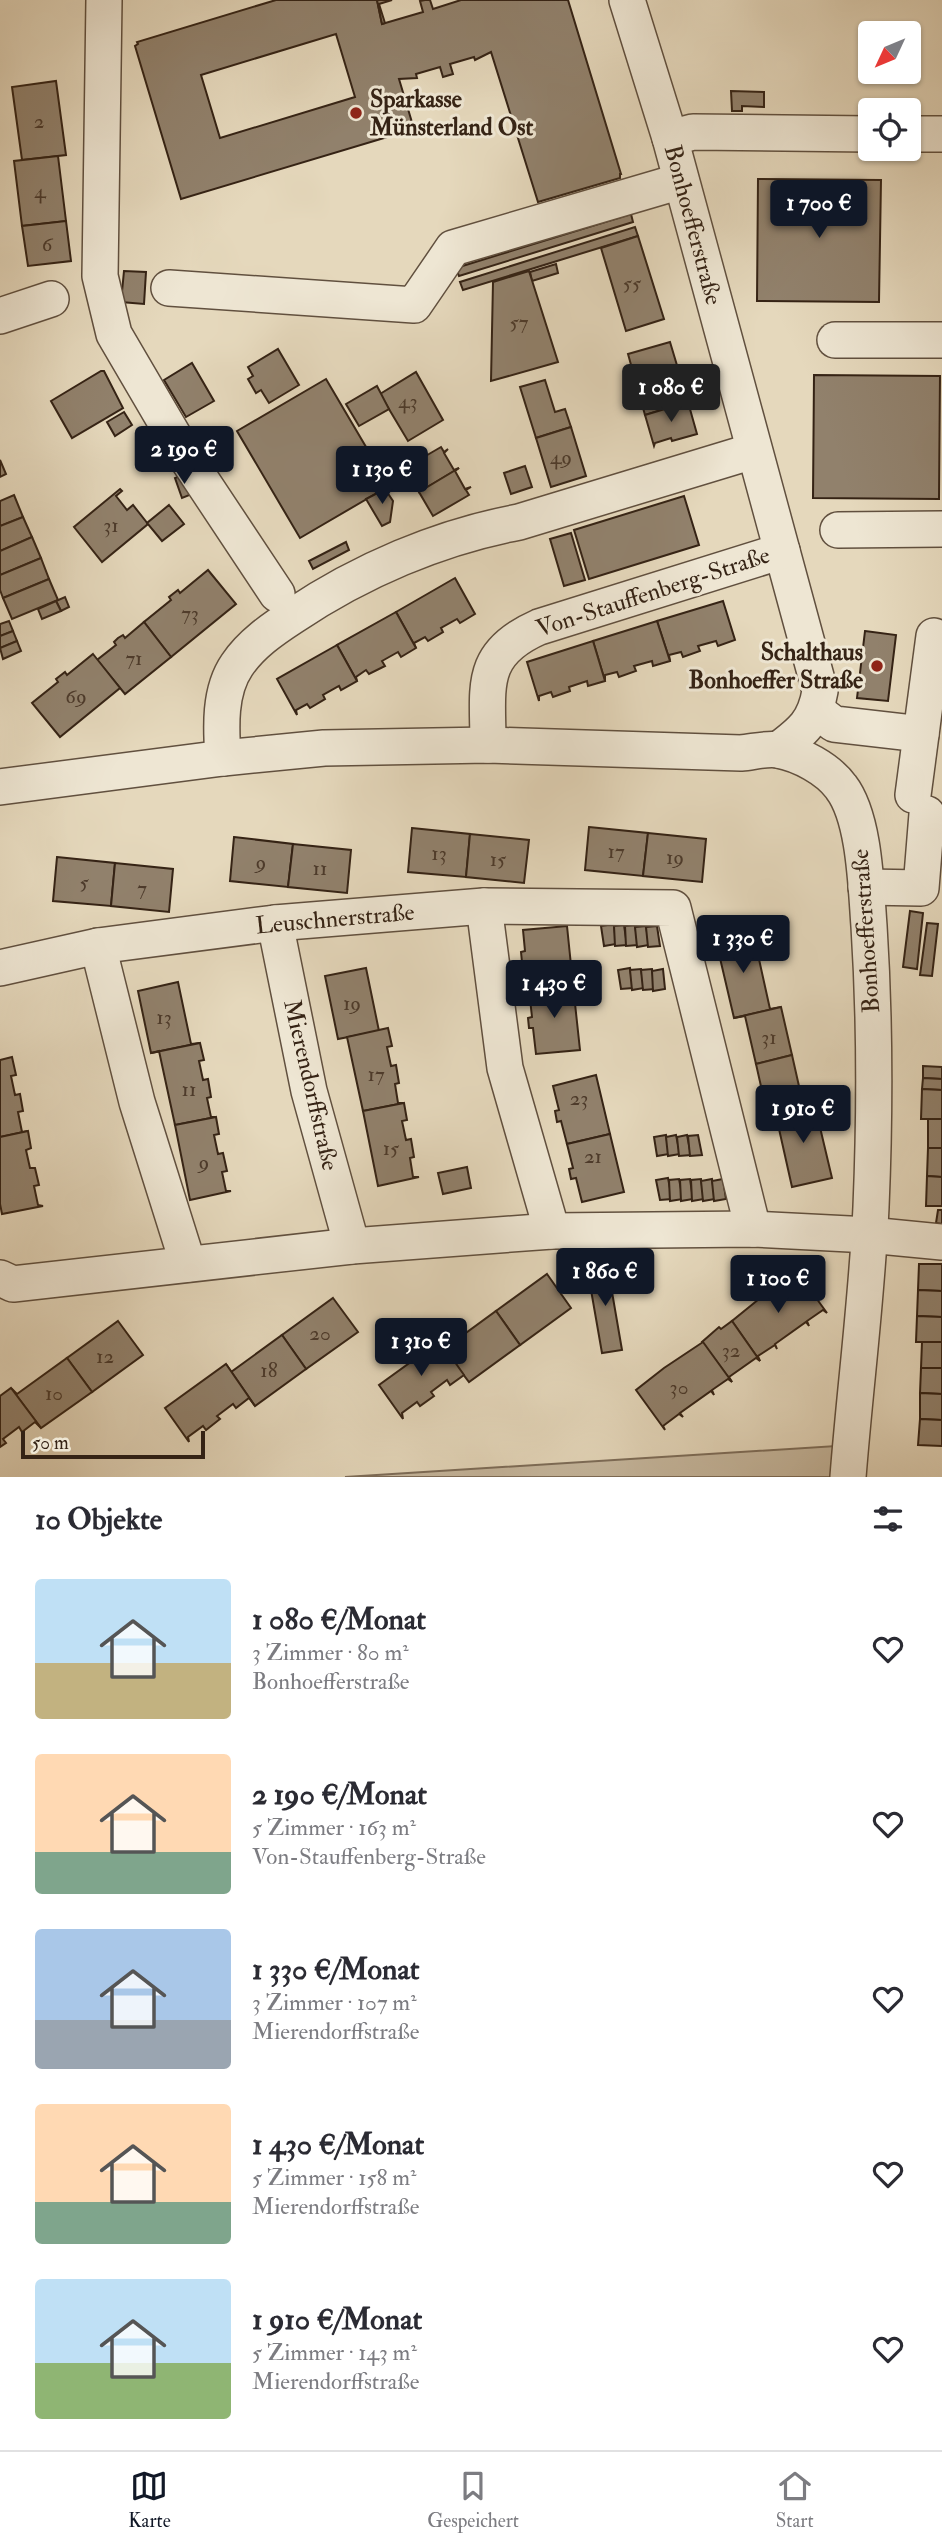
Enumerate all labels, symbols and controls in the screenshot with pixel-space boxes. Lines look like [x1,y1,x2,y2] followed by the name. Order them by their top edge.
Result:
[858,21,920,84] north arrow
[858,21,921,161] map controls
[369,84,533,143] place label: Sparkasse Münsterland Ost
[858,98,921,161] button: locate
[348,105,364,121] marker: Sparkasse Münsterland Ost
[34,108,44,135] house number: 2
[657,142,729,308] street label: Bonhoefferstraße
[34,178,47,205] house number: 4
[754,180,884,240] pin: 1 700 €
[786,188,852,217] text: 1 700 €
[42,231,54,258] house number: 6
[623,270,642,297] house number: 55
[510,309,529,336] house number: 57
[606,364,736,424] pin: 1 080 €
[638,372,704,401] text: 1 080 €
[398,388,418,415] house number: 43
[119,426,249,486] pin: 2 190 €
[151,434,217,463] text: 2 190 €
[550,444,572,471] house number: 49
[317,447,447,506] pin: 1 130 €
[352,454,412,483] text: 1 130 €
[103,512,119,539] house number: 31
[532,540,774,644] street label: Von-Stauffenberg-Straße
[181,600,199,627] house number: 73
[689,637,863,696] place label: Schalthaus Bonhoeffer Straße
[125,645,143,672] house number: 71
[869,658,885,674] marker: Schalthaus Bonhoeffer Straße
[65,683,87,710] house number: 69
[607,838,625,865] house number: 17
[431,840,447,867] house number: 13
[666,844,684,871] house number: 19
[490,846,507,873] house number: 15
[845,848,887,1014] street label: Bonhoefferstraße
[254,849,266,876] house number: 9
[313,855,328,882] house number: 11
[79,869,89,896] house number: 5
[137,875,147,902] house number: 7
[254,897,416,941] street label: Leuschnerstraße
[678,916,808,975] pin: 1 330 €
[713,923,773,952] text: 1 330 €
[489,960,619,1020] pin: 1 430 €
[522,968,586,997] text: 1 430 €
[343,990,361,1017] house number: 19
[276,996,346,1174] street label: Mierendorffstraße
[156,1004,172,1031] house number: 13
[761,1024,777,1051] house number: 31
[367,1061,385,1088] house number: 17
[182,1076,197,1103] house number: 11
[570,1085,588,1112] house number: 23
[738,1086,868,1145] pin: 1 910 €
[772,1093,834,1122] text: 1 910 €
[383,1135,400,1162] house number: 15
[584,1143,602,1170] house number: 21
[197,1149,209,1176] house number: 9
[540,1248,670,1308] pin: 1 860 €
[572,1256,638,1285] text: 1 860 €
[713,1256,843,1315] pin: 1 100 €
[746,1263,810,1292] text: 1 100 €
[356,1318,486,1378] pin: 1 310 €
[309,1320,331,1347] house number: 20
[391,1326,451,1355] text: 1 310 €
[722,1337,740,1364] house number: 32
[96,1343,114,1370] house number: 12
[260,1357,278,1384] house number: 18
[670,1374,688,1401] house number: 30
[45,1380,63,1407] house number: 10
[21,1428,205,1460] scale bar
[32,1431,69,1455] text: 50 m
[869,1500,907,1538] icon: filters
[35,1501,162,1538] text: 10 Objekte
[252,1601,426,1638] text: 1 080 €/Monat
[91,1607,175,1691] icon: home
[869,1630,907,1668] icon: heart
[252,1638,409,1667] text: 3 Zimmer · 80 m²
[252,1667,409,1696] text: Bonhoefferstraße
[252,1776,427,1813] text: 2 190 €/Monat
[91,1782,175,1866] icon: home
[869,1805,907,1843] icon: heart
[252,1813,416,1842] text: 5 Zimmer · 163 m²
[252,1842,486,1871] text: Von-Stauffenberg-Straße
[252,1951,420,1988] text: 1 330 €/Monat
[91,1957,175,2041] icon: home
[869,1980,907,2018] icon: heart
[252,1988,417,2017] text: 3 Zimmer · 107 m²
[252,2017,419,2046] text: Mierendorffstraße
[252,2126,424,2163] text: 1 430 €/Monat
[91,2132,175,2216] icon: home
[869,2155,907,2193] icon: heart
[252,2163,417,2192] text: 5 Zimmer · 158 m²
[252,2192,419,2221] text: Mierendorffstraße
[252,2301,422,2338] text: 1 910 €/Monat
[91,2307,175,2391] icon: home
[869,2330,907,2368] icon: heart
[252,2338,417,2367] text: 5 Zimmer · 143 m²
[252,2367,419,2396] text: Mierendorffstraße
[128,2467,171,2533] tab: Karte
[427,2467,519,2533] tab: Gespeichert
[776,2467,814,2533] tab: Start

